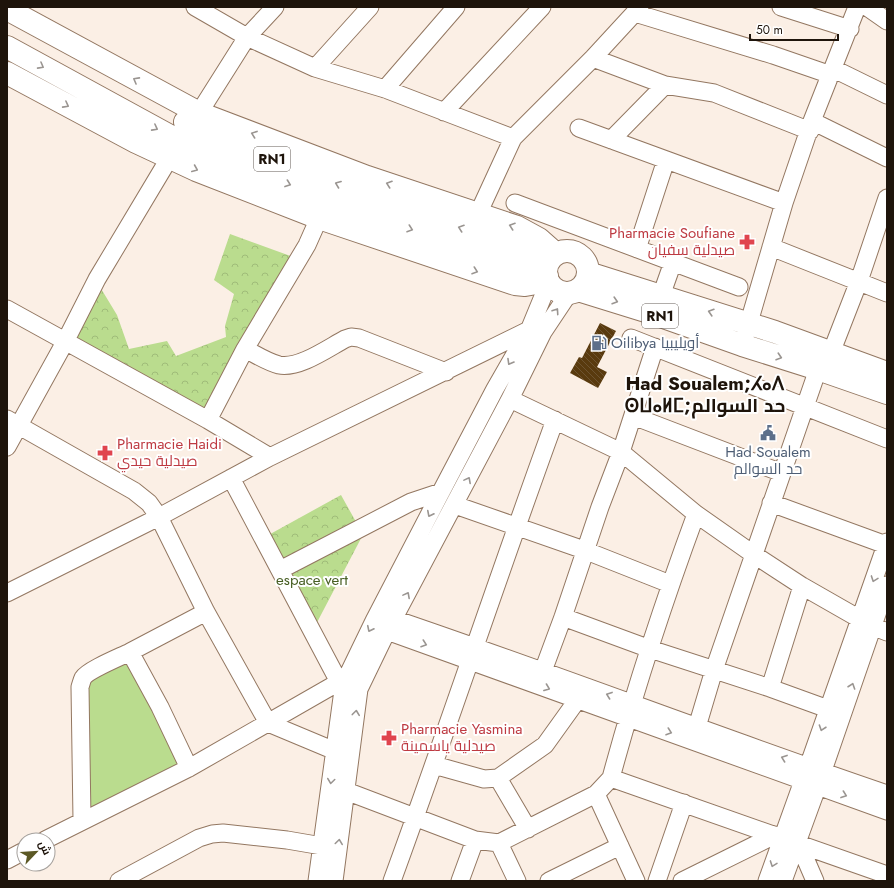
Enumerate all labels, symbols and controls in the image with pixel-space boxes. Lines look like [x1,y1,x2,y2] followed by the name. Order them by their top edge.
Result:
[750,16,838,42] scale bar
[756,21,783,39] text: 50 m
[37,62,44,69] one-way arrow
[133,77,140,84] one-way arrow
[62,100,69,107] one-way arrow
[151,124,158,131] one-way arrow
[250,131,257,139] one-way arrow
[254,147,290,171] road number: RN1
[190,164,198,172] one-way arrow
[284,180,291,188] one-way arrow
[335,180,342,188] one-way arrow
[385,180,392,189] one-way arrow
[509,222,516,230] one-way arrow
[609,222,735,261] place label: Pharmacie Soufiane صيدلية سفيان
[406,224,413,232] one-way arrow
[457,224,464,232] one-way arrow
[738,233,756,251] pharmacy icon: Pharmacie Soufiane صيدلية سفيان
[471,267,478,275] one-way arrow
[611,296,618,305] one-way arrow
[642,304,678,328] road number: RN1
[552,308,559,315] one-way arrow
[708,308,715,317] one-way arrow
[611,332,699,354] place label: Oilibya أويليبيا
[590,334,608,352] fuel station icon: Oilibya أويليبيا
[776,352,783,361] one-way arrow
[508,358,515,365] one-way arrow
[625,370,785,419] district label: Had Soualem;ⵃⴰⴷ ⵙⵡⴰⵍⵎ;حد السوالم
[759,424,777,442] public building icon: Had Soualem حد السوالم
[117,433,222,473] place label: Pharmacie Haidi صيدلية حيدي
[725,441,811,480] place label: Had Soualem حد السوالم
[96,444,114,462] pharmacy icon: Pharmacie Haidi صيدلية حيدي
[463,477,470,485] one-way arrow
[427,510,434,517] one-way arrow
[276,569,348,591] park label: espace vert
[870,575,878,582] one-way arrow
[402,592,409,599] one-way arrow
[367,625,375,633] one-way arrow
[421,639,428,648] one-way arrow
[847,682,855,689] one-way arrow
[543,683,550,691] one-way arrow
[606,692,613,700] one-way arrow
[351,710,360,716] one-way arrow
[401,718,523,757] place label: Pharmacie Yasmina صيدلية ياسمينة
[818,725,826,732] one-way arrow
[665,728,672,736] one-way arrow
[380,729,398,747] pharmacy icon: Pharmacie Yasmina صيدلية ياسمينة
[781,755,788,763] one-way arrow
[327,778,336,784] one-way arrow
[840,790,847,799] one-way arrow
[16,832,56,872] north arrow
[35,838,55,858] text: ش
[335,839,344,845] one-way arrow
[769,860,778,867] one-way arrow

